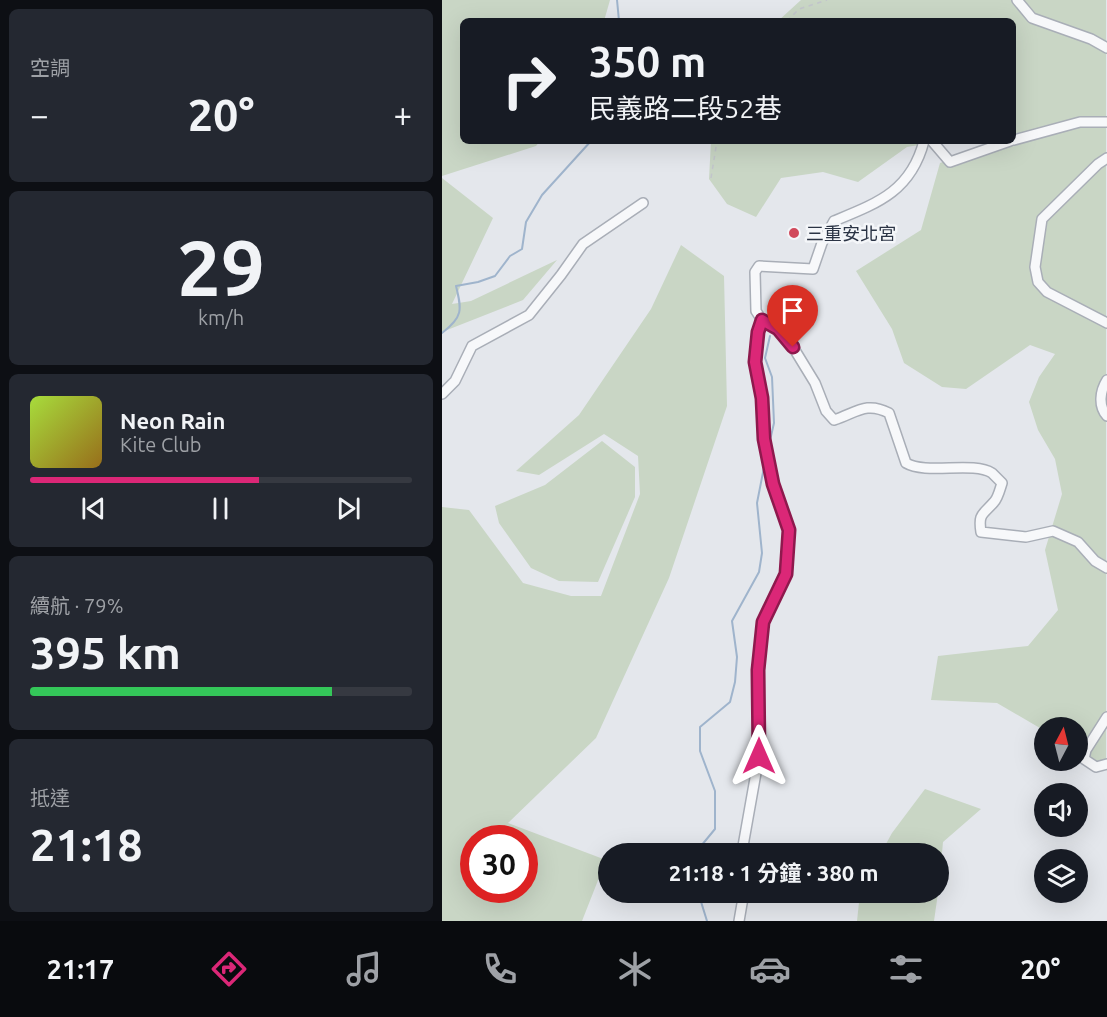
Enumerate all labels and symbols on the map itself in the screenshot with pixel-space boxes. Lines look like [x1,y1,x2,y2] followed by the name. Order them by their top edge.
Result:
[806,223,896,243] place label: 三重安北宮
[787,226,801,240] marker: 三重安北宮
[767,285,818,347] pin
[1034,717,1088,771] north arrow
[727,724,791,788] position arrow
[460,825,538,903] speed limit sign: 30

